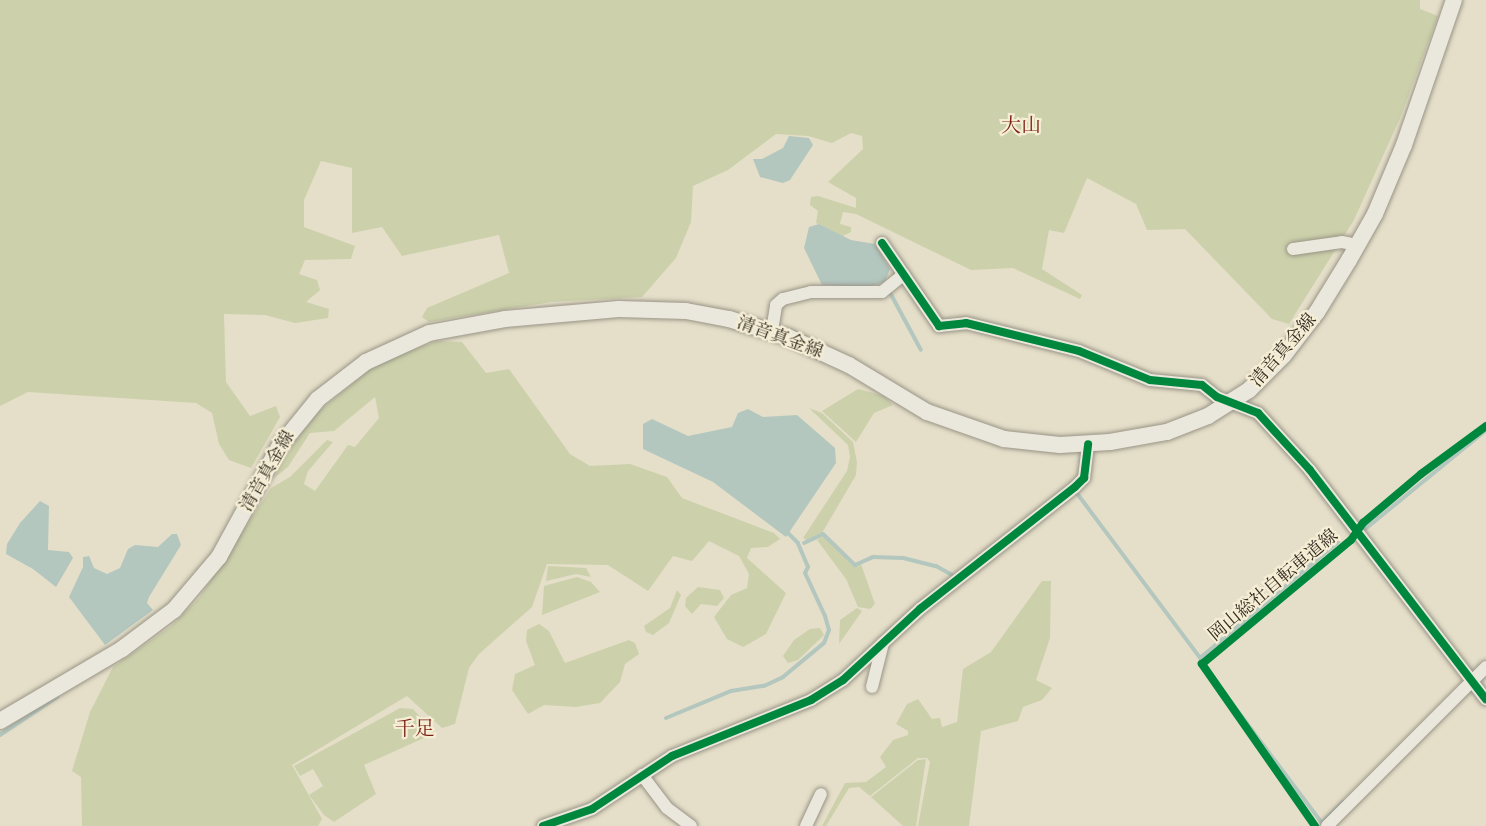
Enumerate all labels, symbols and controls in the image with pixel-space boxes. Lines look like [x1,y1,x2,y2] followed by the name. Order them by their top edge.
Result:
[1001,113,1041,137] district label: 大山
[1245,309,1321,391] street label: 清音真金線
[734,311,826,363] street label: 清音真金線
[235,427,299,515] street label: 清音真金線
[1204,525,1342,645] street label: 岡山総社自転車道線
[395,716,435,740] district label: 千足

